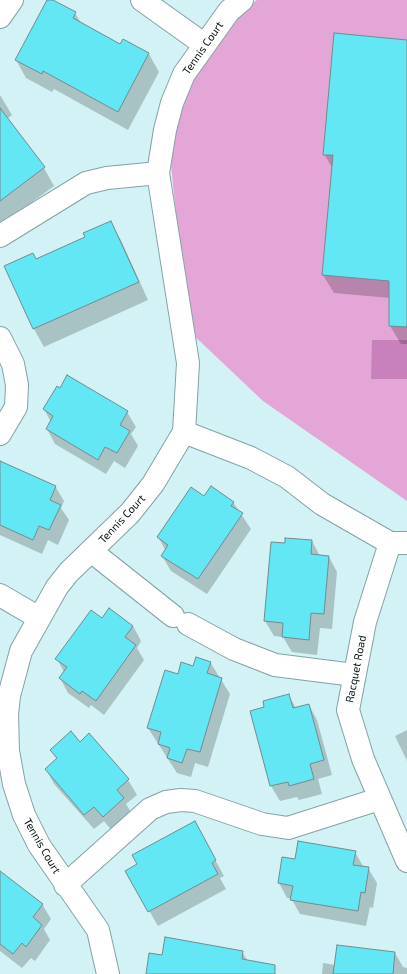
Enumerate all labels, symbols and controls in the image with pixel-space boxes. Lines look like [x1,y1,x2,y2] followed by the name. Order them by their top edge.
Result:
[180,19,226,77] street label: Tennis Court
[96,492,148,546] street label: Tennis Court
[343,634,369,704] street label: Racquet Road
[21,816,63,876] street label: Tennis Court

